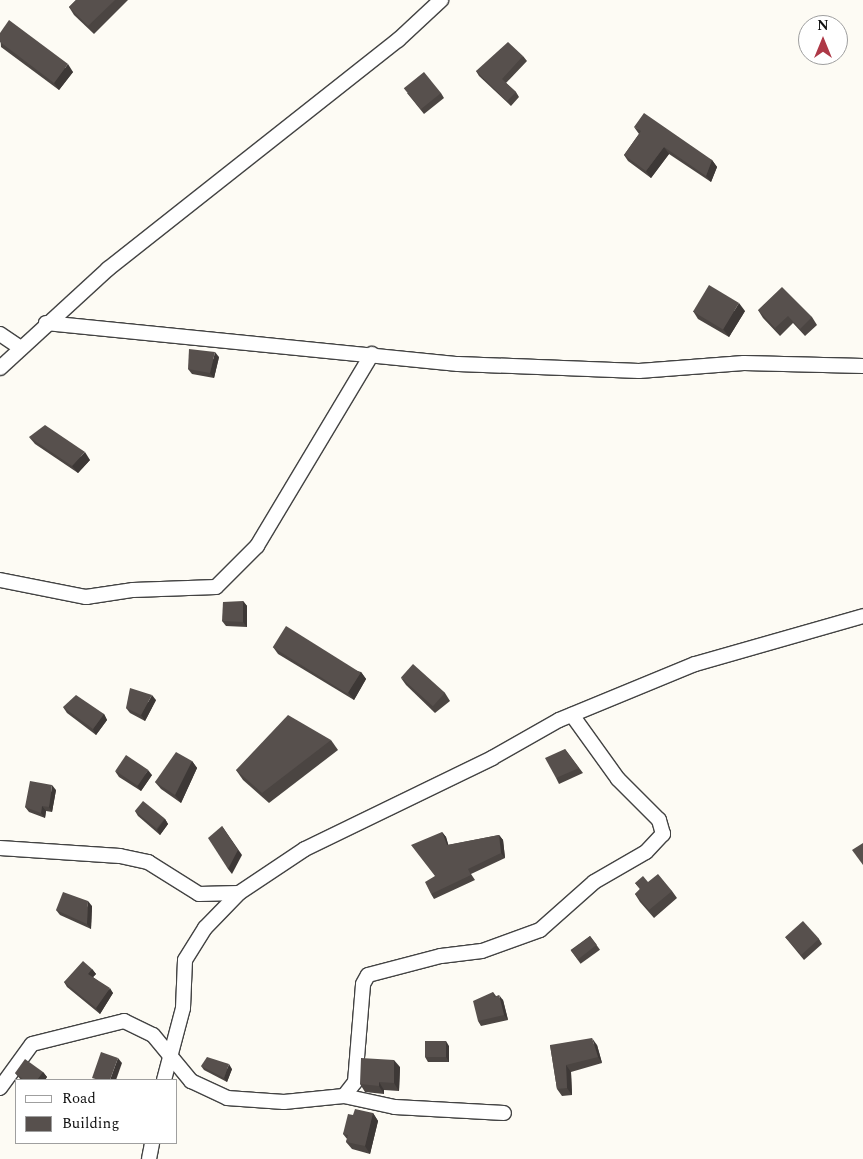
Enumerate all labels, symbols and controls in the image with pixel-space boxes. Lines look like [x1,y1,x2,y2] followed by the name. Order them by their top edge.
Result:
[798,15,848,65] north arrow
[817,15,829,36] text: N
[15,1079,178,1144] legend
[62,1087,96,1110] text: Road
[62,1112,119,1135] text: Building

